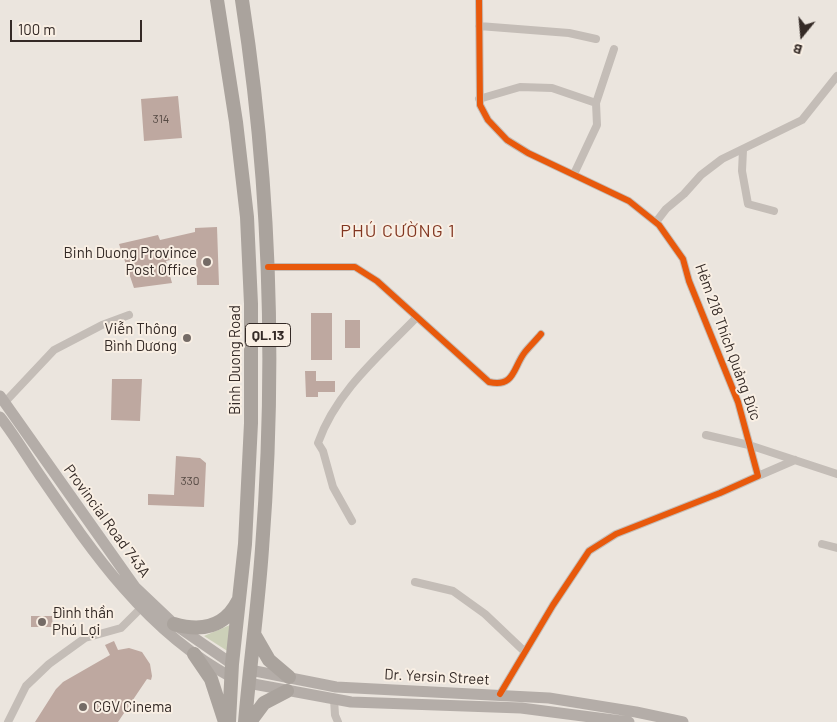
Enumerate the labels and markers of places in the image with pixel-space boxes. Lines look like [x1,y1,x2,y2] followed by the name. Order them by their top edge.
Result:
[63,244,197,279] place label: Binh Duong Province Post Office
[201,256,213,268] marker: Binh Duong Province Post Office
[104,320,177,355] place label: Viễn Thông Bình Dương
[181,332,193,344] marker: Viễn Thông Bình Dương
[52,604,114,639] place label: Đình thần Phú Lợi
[36,616,48,628] marker: Đình thần Phú Lợi
[93,698,172,716] place label: CGV Cinema
[77,701,89,713] marker: CGV Cinema

